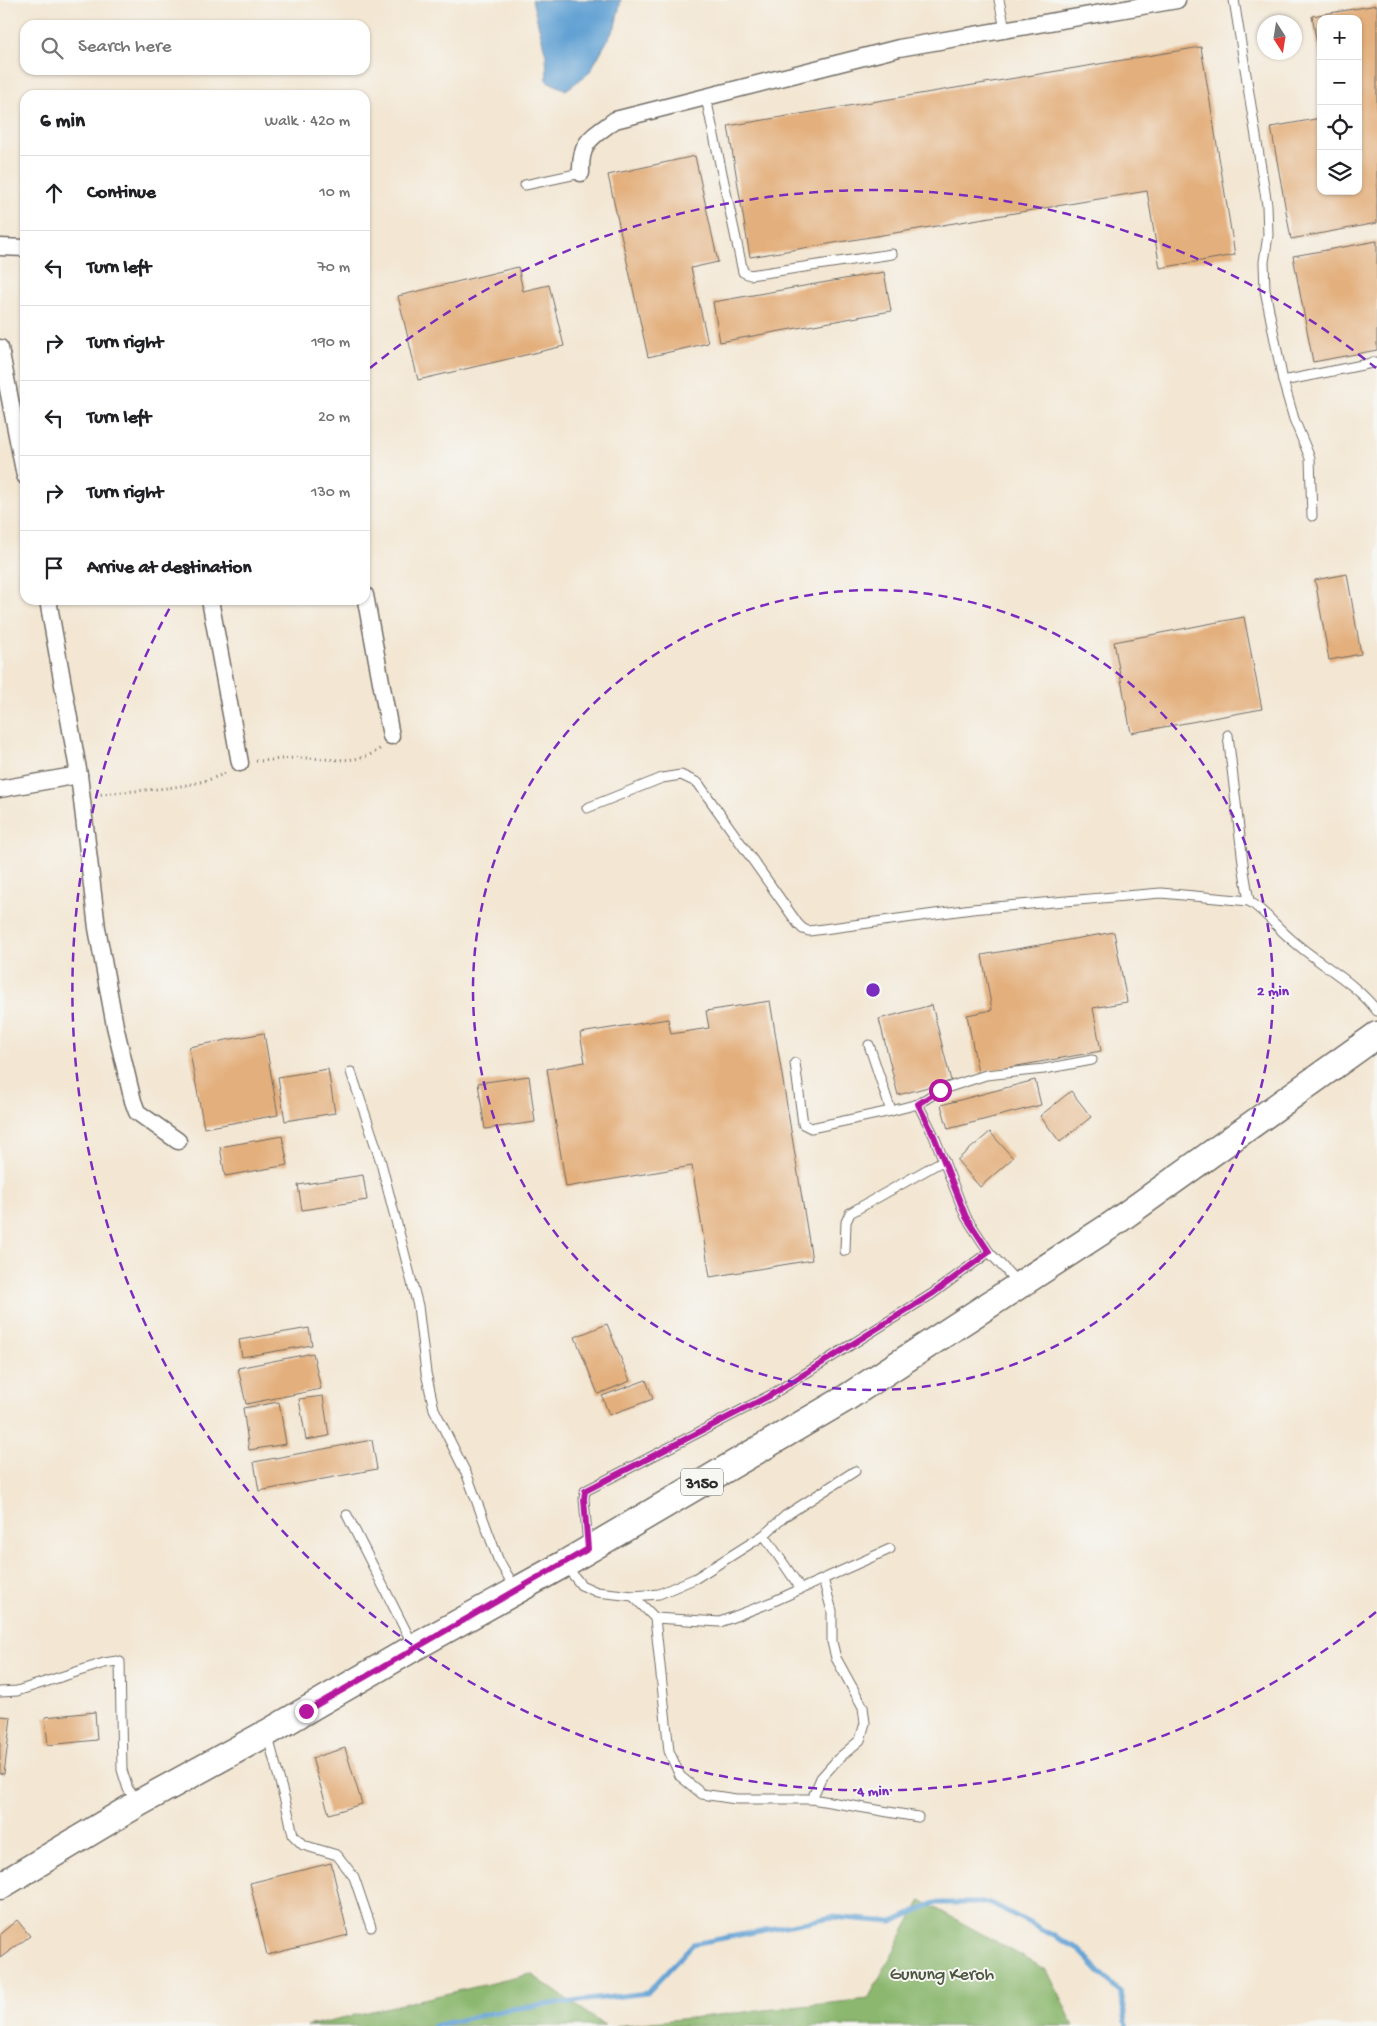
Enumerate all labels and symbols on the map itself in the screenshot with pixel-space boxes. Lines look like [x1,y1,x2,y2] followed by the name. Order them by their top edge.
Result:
[1257,15,1302,60] north arrow
[864,981,882,999] centre of rings
[1257,983,1290,1001] text: 2 min
[929,1079,952,1102] route start
[681,1468,723,1495] road number: 3150
[295,1700,318,1723] route end
[856,1783,890,1801] text: 4 min
[890,1965,995,1986] park label: Gunung Keroh

